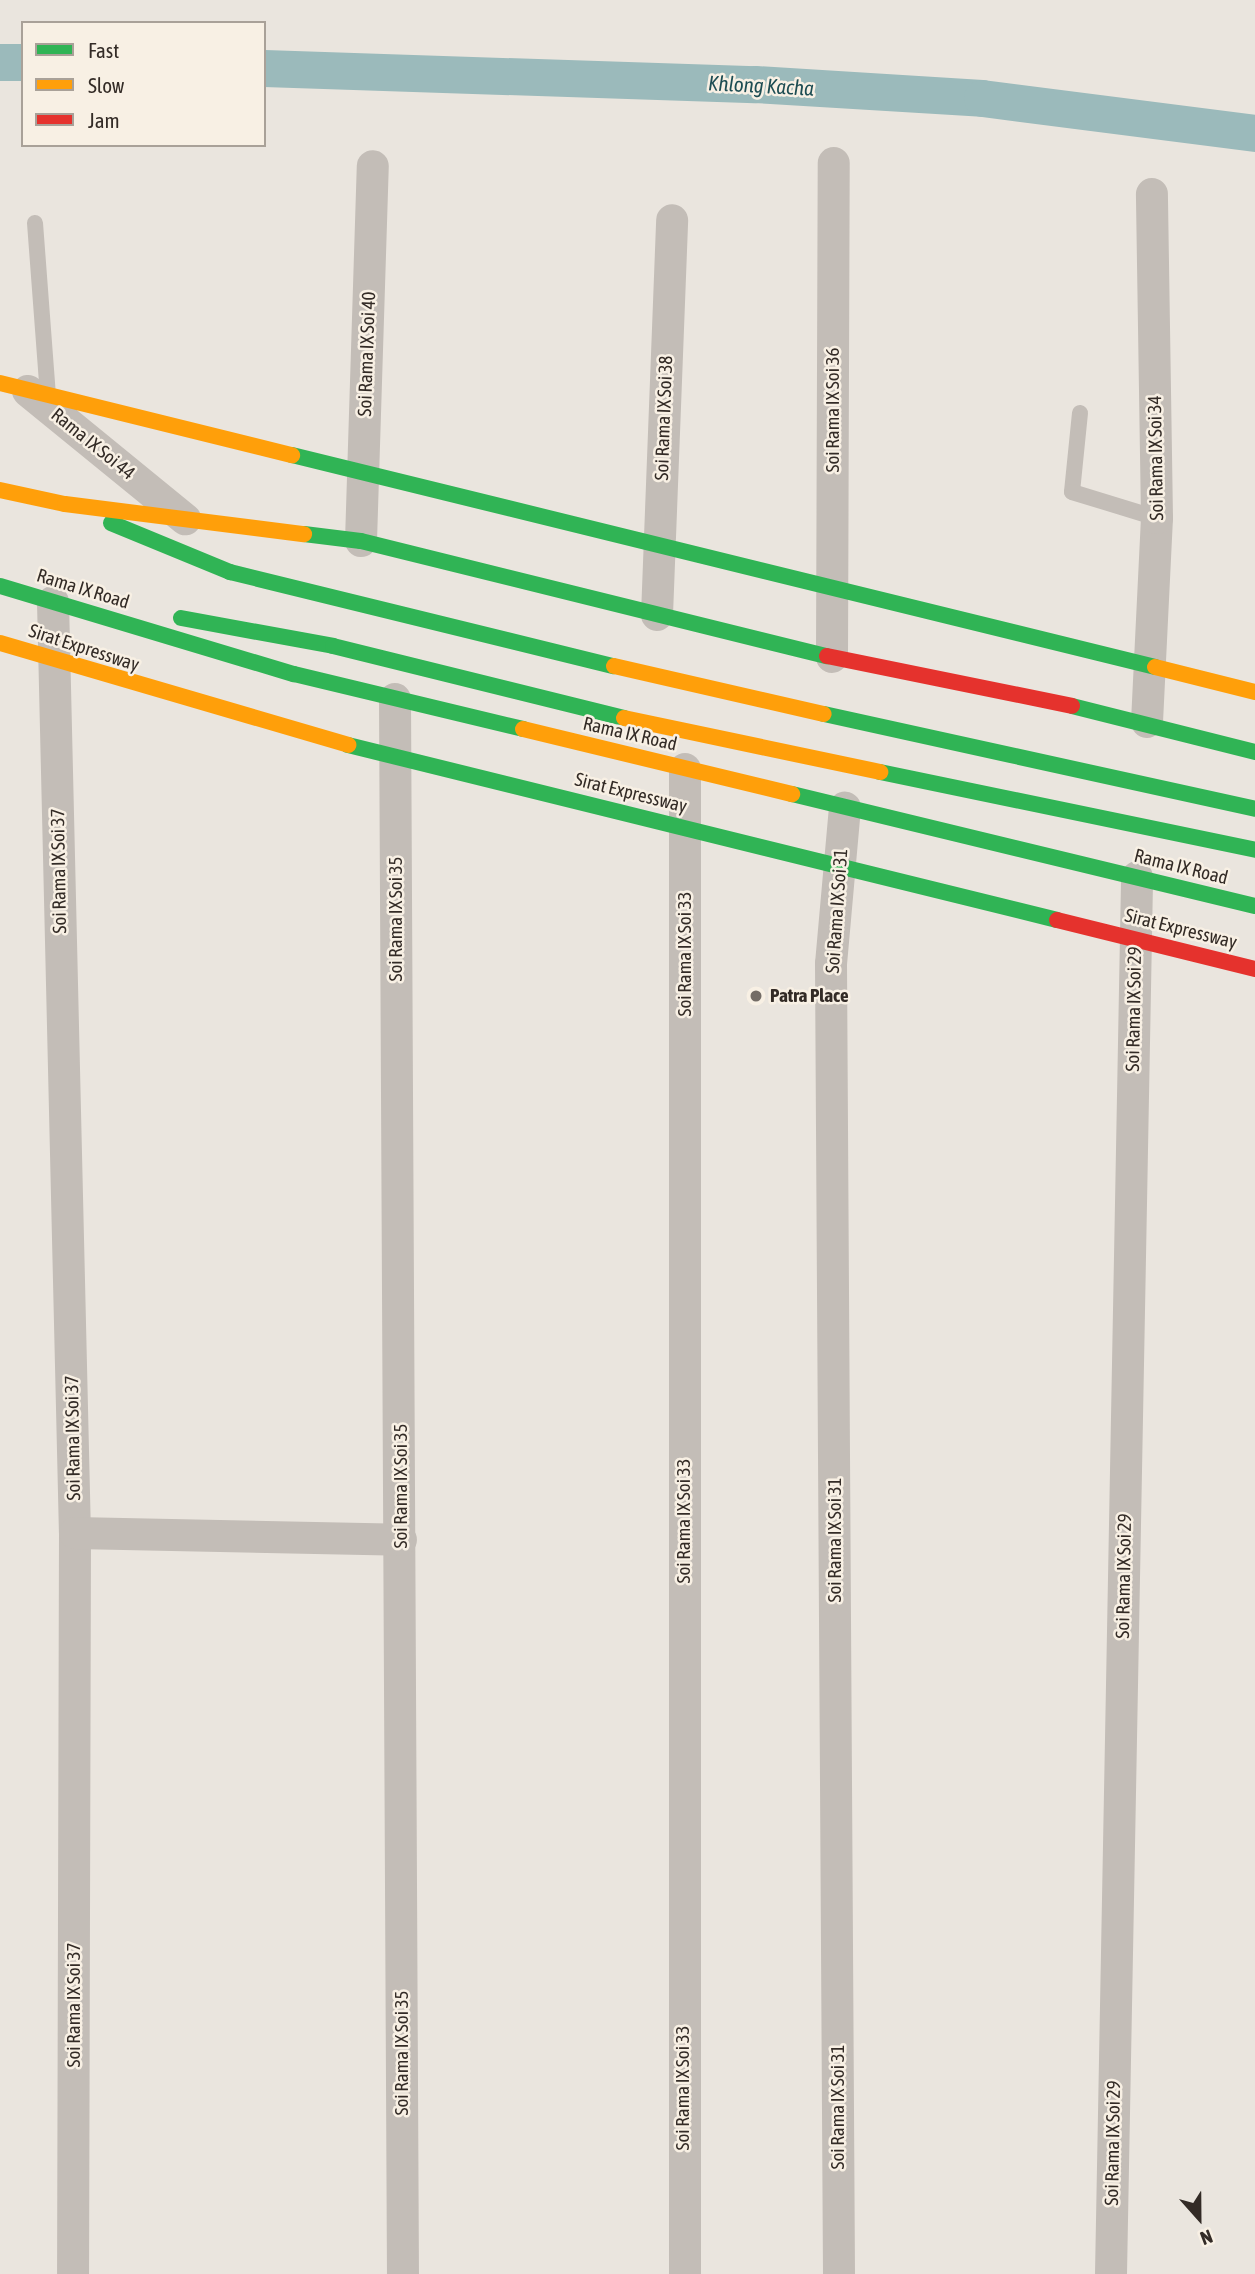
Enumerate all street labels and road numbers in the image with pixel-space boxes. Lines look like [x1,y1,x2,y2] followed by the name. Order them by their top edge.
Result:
[353,291,381,417] street label: Soi Rama IX Soi 40
[822,347,844,473] street label: Soi Rama IX Soi 36
[650,355,678,481] street label: Soi Rama IX Soi 38
[1144,395,1168,521] street label: Soi Rama IX Soi 34
[47,403,139,485] street label: Rama IX Soi 44
[34,564,132,614] street label: Rama IX Road
[26,619,142,677] street label: Sirat Expressway
[581,712,679,756] street label: Rama IX Road
[573,768,689,818] street label: Sirat Expressway
[47,808,71,934] street label: Soi Rama IX Soi 37
[1132,844,1230,890] street label: Rama IX Road
[821,848,853,974] street label: Soi Rama IX Soi 31
[385,856,407,982] street label: Soi Rama IX Soi 35
[674,891,696,1017] street label: Soi Rama IX Soi 33
[1123,904,1239,954] street label: Sirat Expressway
[1122,946,1146,1072] street label: Soi Rama IX Soi 29
[61,1375,85,1501] street label: Soi Rama IX Soi 37
[390,1423,412,1549] street label: Soi Rama IX Soi 35
[673,1458,695,1584] street label: Soi Rama IX Soi 33
[824,1477,846,1603] street label: Soi Rama IX Soi 31
[1112,1513,1136,1639] street label: Soi Rama IX Soi 29
[63,1942,85,2068] street label: Soi Rama IX Soi 37
[391,1990,413,2116] street label: Soi Rama IX Soi 35
[672,2025,694,2151] street label: Soi Rama IX Soi 33
[827,2044,849,2170] street label: Soi Rama IX Soi 31
[1101,2080,1125,2206] street label: Soi Rama IX Soi 29

